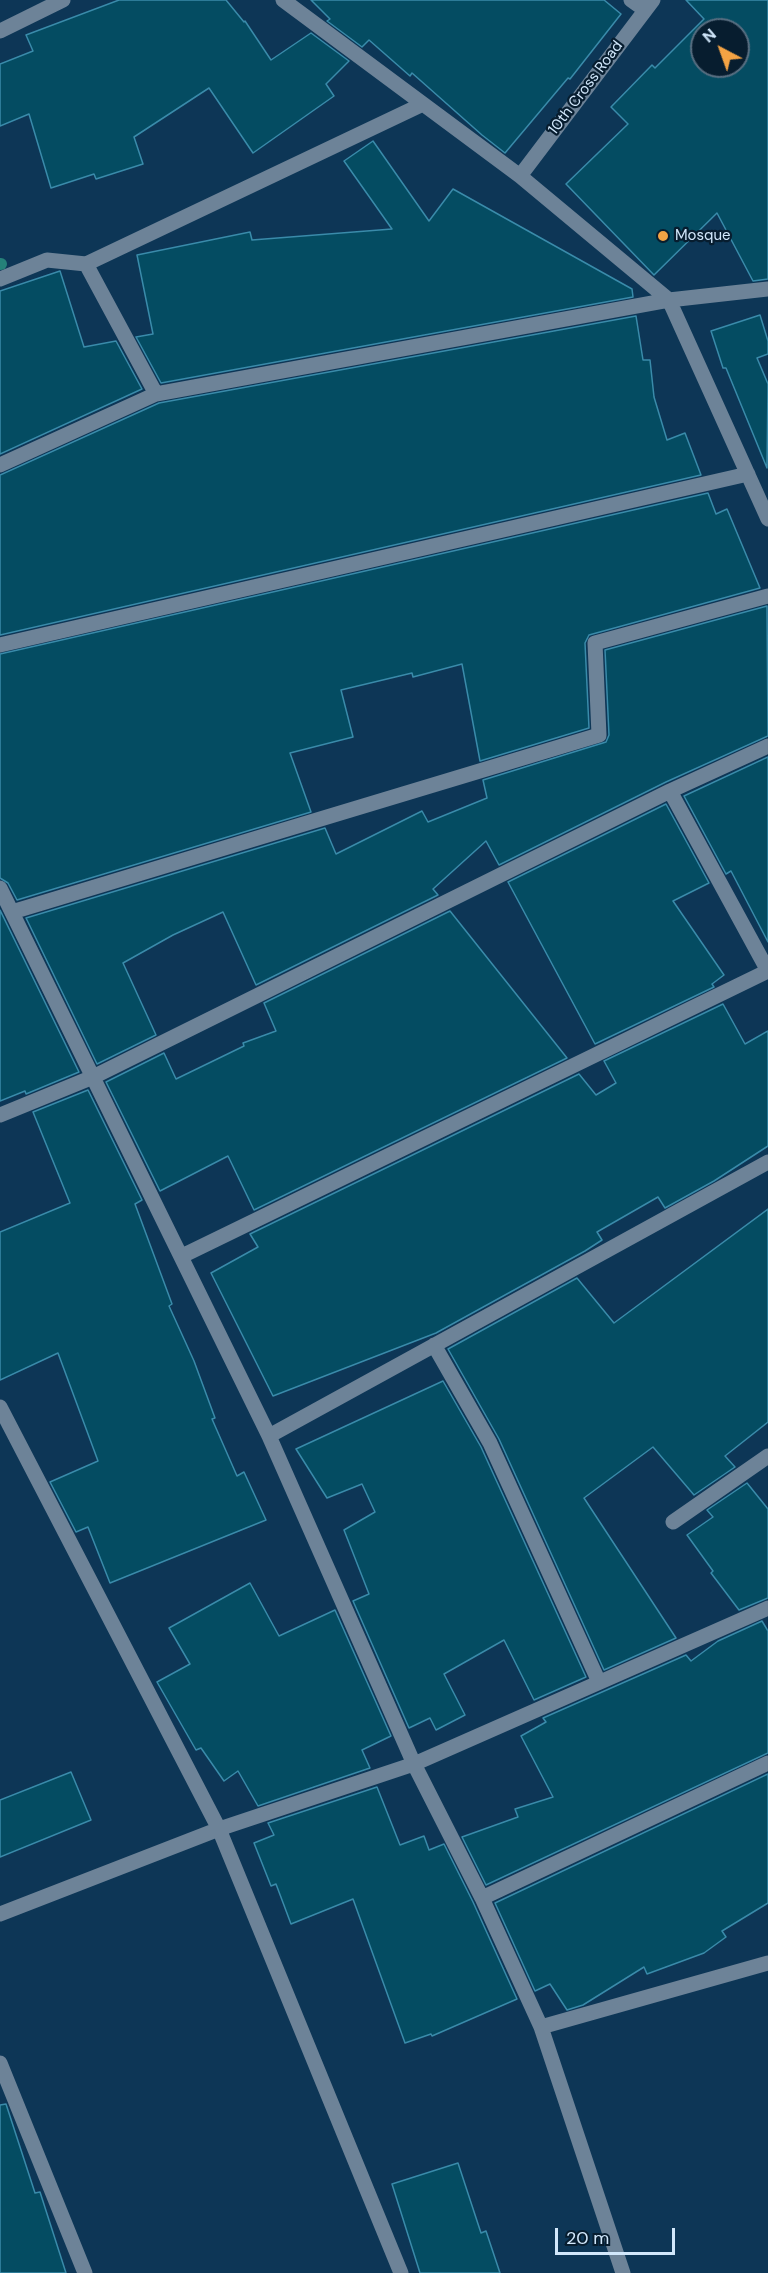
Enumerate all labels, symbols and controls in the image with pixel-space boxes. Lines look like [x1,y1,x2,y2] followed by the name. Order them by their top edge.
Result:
[690,18,750,78] north arrow
[698,24,720,47] text: N
[545,38,627,138] street label: 10th Cross Road
[675,227,731,245] place label: Mosque
[656,229,670,243] marker: Mosque
[558,2216,678,2254] scale bar
[566,2226,609,2250] text: 20 m

